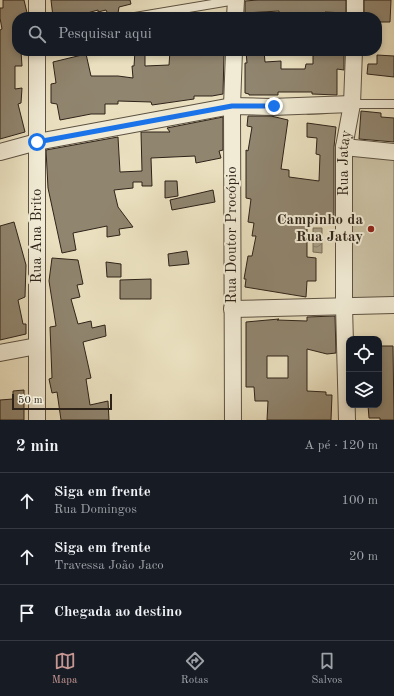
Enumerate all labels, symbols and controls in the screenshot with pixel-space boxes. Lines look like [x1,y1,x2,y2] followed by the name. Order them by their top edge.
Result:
[12,12,382,56] search box
[26,23,48,45] icon: search
[58,27,152,42] text: Pesquisar aqui
[265,97,283,115] route end
[337,129,355,196] street label: Rua Jatay
[28,133,46,151] route start
[225,166,240,304] street label: Rua Doutor Procópio
[30,189,45,283] street label: Rua Ana Brito
[277,213,363,245] place label: Campinho da Rua Jatay
[366,224,376,234] marker: Campinho da Rua Jatay
[346,336,382,408] map controls
[346,336,382,372] button: locate
[346,372,382,408] button: layers
[12,392,112,411] scale bar
[18,395,43,406] text: 50 m
[16,438,59,455] text: 2 min
[304,439,378,452] text: A pé · 120 m
[54,485,151,500] text: Siga em frente
[16,490,38,512] icon: ahead
[341,494,378,507] text: 100 m
[54,503,137,516] text: Rua Domingos
[54,541,151,556] text: Siga em frente
[16,546,38,568] icon: ahead
[349,550,378,563] text: 20 m
[54,559,164,572] text: Travessa João Jaco
[16,602,38,624] icon: arrive
[54,605,182,620] text: Chegada ao destino
[52,650,77,688] tab: Mapa
[181,650,208,688] tab: Rotas
[312,650,342,688] tab: Salvos

